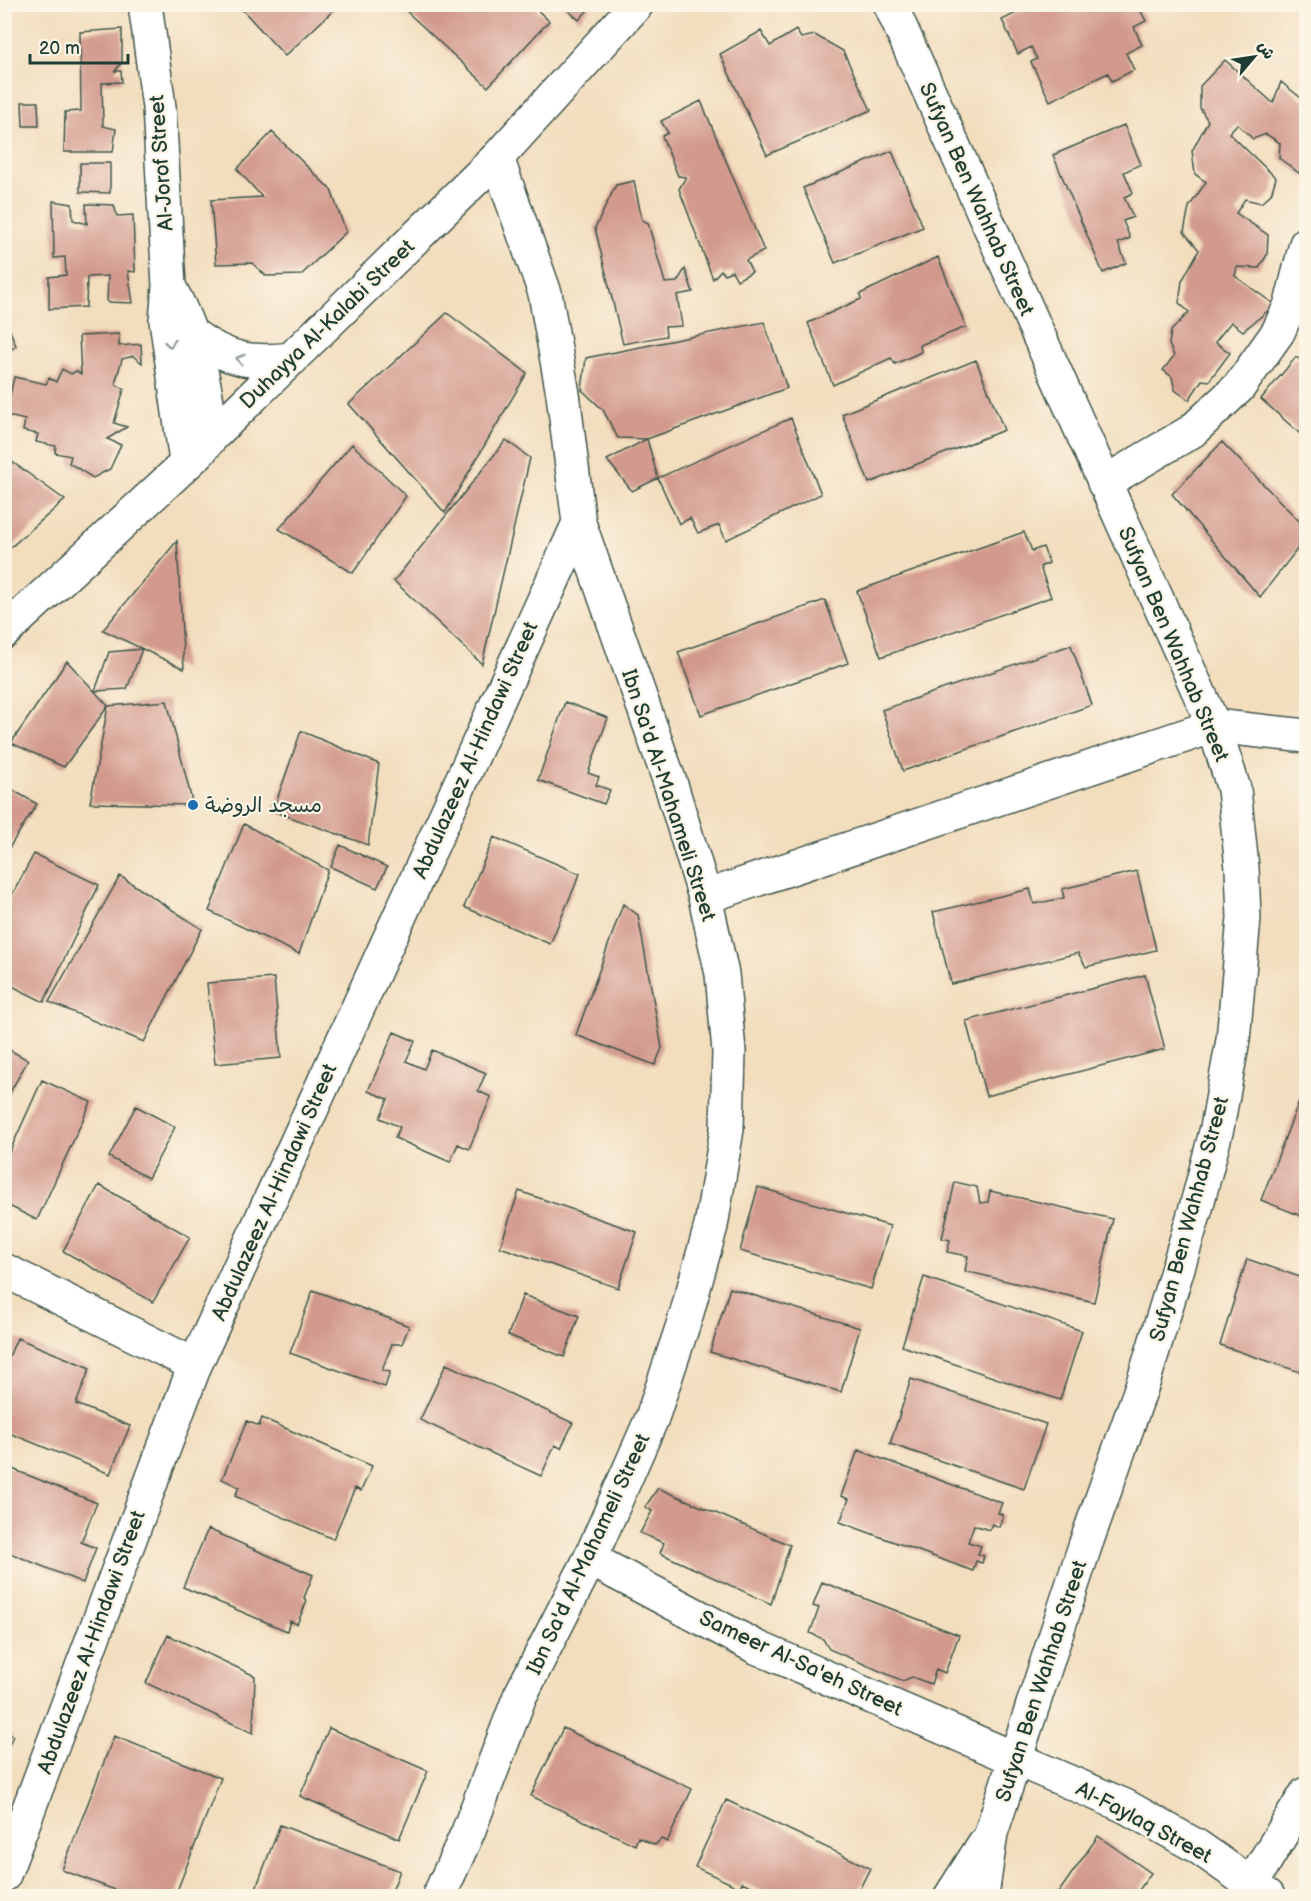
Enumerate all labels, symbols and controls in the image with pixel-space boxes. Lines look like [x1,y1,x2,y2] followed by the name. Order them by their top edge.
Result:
[30,27,128,65] scale bar
[1224,27,1284,87] north arrow
[39,38,80,59] text: 20 m
[1253,38,1278,63] text: ش
[914,79,1040,320] street label: Sufyan Ben Wahhab Street
[144,94,179,232] street label: Al-Jorof Street
[235,234,420,414] street label: Duhayya Al-Kalabi Street
[163,339,176,349] one-way arrow
[235,354,246,366] one-way arrow
[1113,523,1235,766] street label: Sufyan Ben Wahhab Street
[407,618,544,882] street label: Abdulazeez Al-Hindawi Street
[616,666,721,925] street label: Ibn Sa'd Al-Mahameli Street
[205,793,322,818] place label: مسجد الروضة
[186,798,200,812] marker: مسجد الروضة
[206,1060,343,1324] street label: Abdulazeez Al-Hindawi Street
[1145,1093,1234,1344] street label: Sufyan Ben Wahhab Street
[522,1429,656,1679] street label: Ibn Sa'd Al-Mahameli Street
[32,1507,151,1777] street label: Abdulazeez Al-Hindawi Street
[991,1557,1093,1805] street label: Sufyan Ben Wahhab Street
[695,1605,907,1722] street label: Sameer Al-Sa'eh Street
[1072,1776,1216,1869] street label: Al-Faylaq Street

